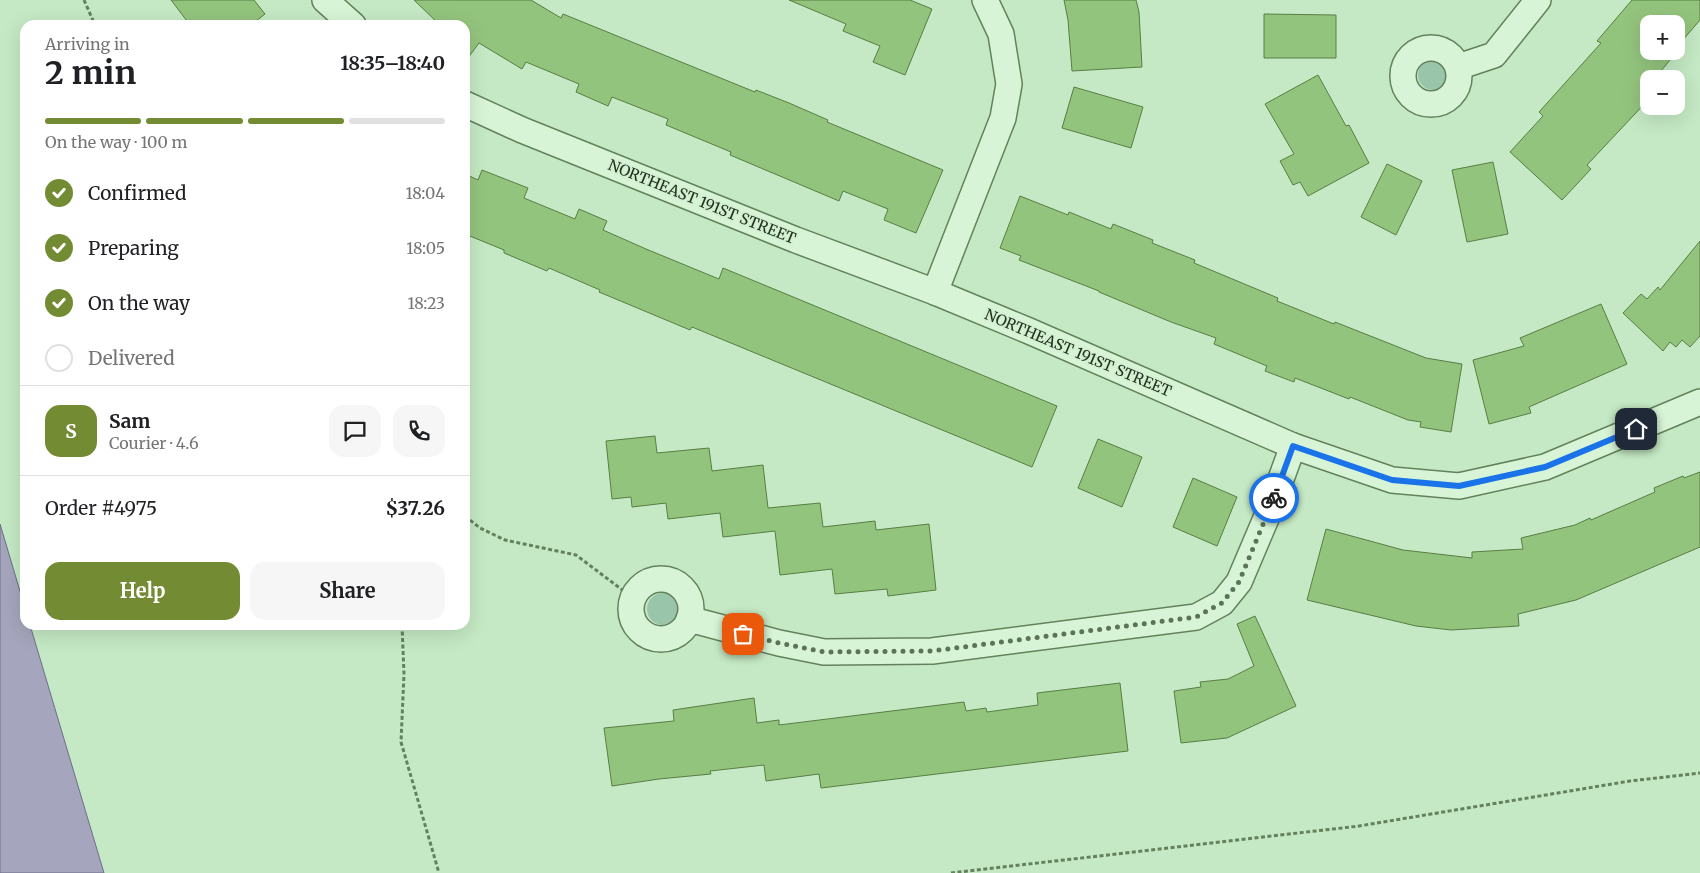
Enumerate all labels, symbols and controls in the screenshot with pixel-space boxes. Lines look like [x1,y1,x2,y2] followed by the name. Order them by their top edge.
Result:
[1640,15,1685,115] map controls
[1640,15,1685,60] button: +
[45,34,130,54] text: Arriving in
[340,51,445,75] text: 18:35–18:40
[45,53,136,93] text: 2 min
[1640,70,1685,115] button: −
[45,132,187,152] text: On the way · 100 m
[605,155,799,248] street label: NORTHEAST 191ST STREET
[45,179,73,207] icon: check
[88,181,186,205] text: Confirmed
[406,183,445,203] text: 18:04
[45,234,73,262] icon: check
[88,236,179,260] text: Preparing
[406,238,445,258] text: 18:05
[45,289,73,317] icon: check
[88,291,190,315] text: On the way
[407,293,445,313] text: 18:23
[982,305,1175,401] street label: NORTHEAST 191ST STREET
[88,346,175,370] text: Delivered
[329,405,381,457] button: chat
[393,405,445,457] button: phone
[1615,408,1657,450] pin
[109,409,150,433] text: Sam
[1622,415,1650,443] icon: home
[65,419,77,443] text: S
[109,433,199,453] text: Courier · 4.6
[1249,473,1299,523] courier
[1260,484,1288,512] icon: bike
[45,496,157,520] text: Order #4975
[385,496,445,520] text: $37.26
[45,562,240,620] button: Help
[250,562,445,620] button: Share
[722,613,764,655] pin
[729,620,757,648] icon: bag

